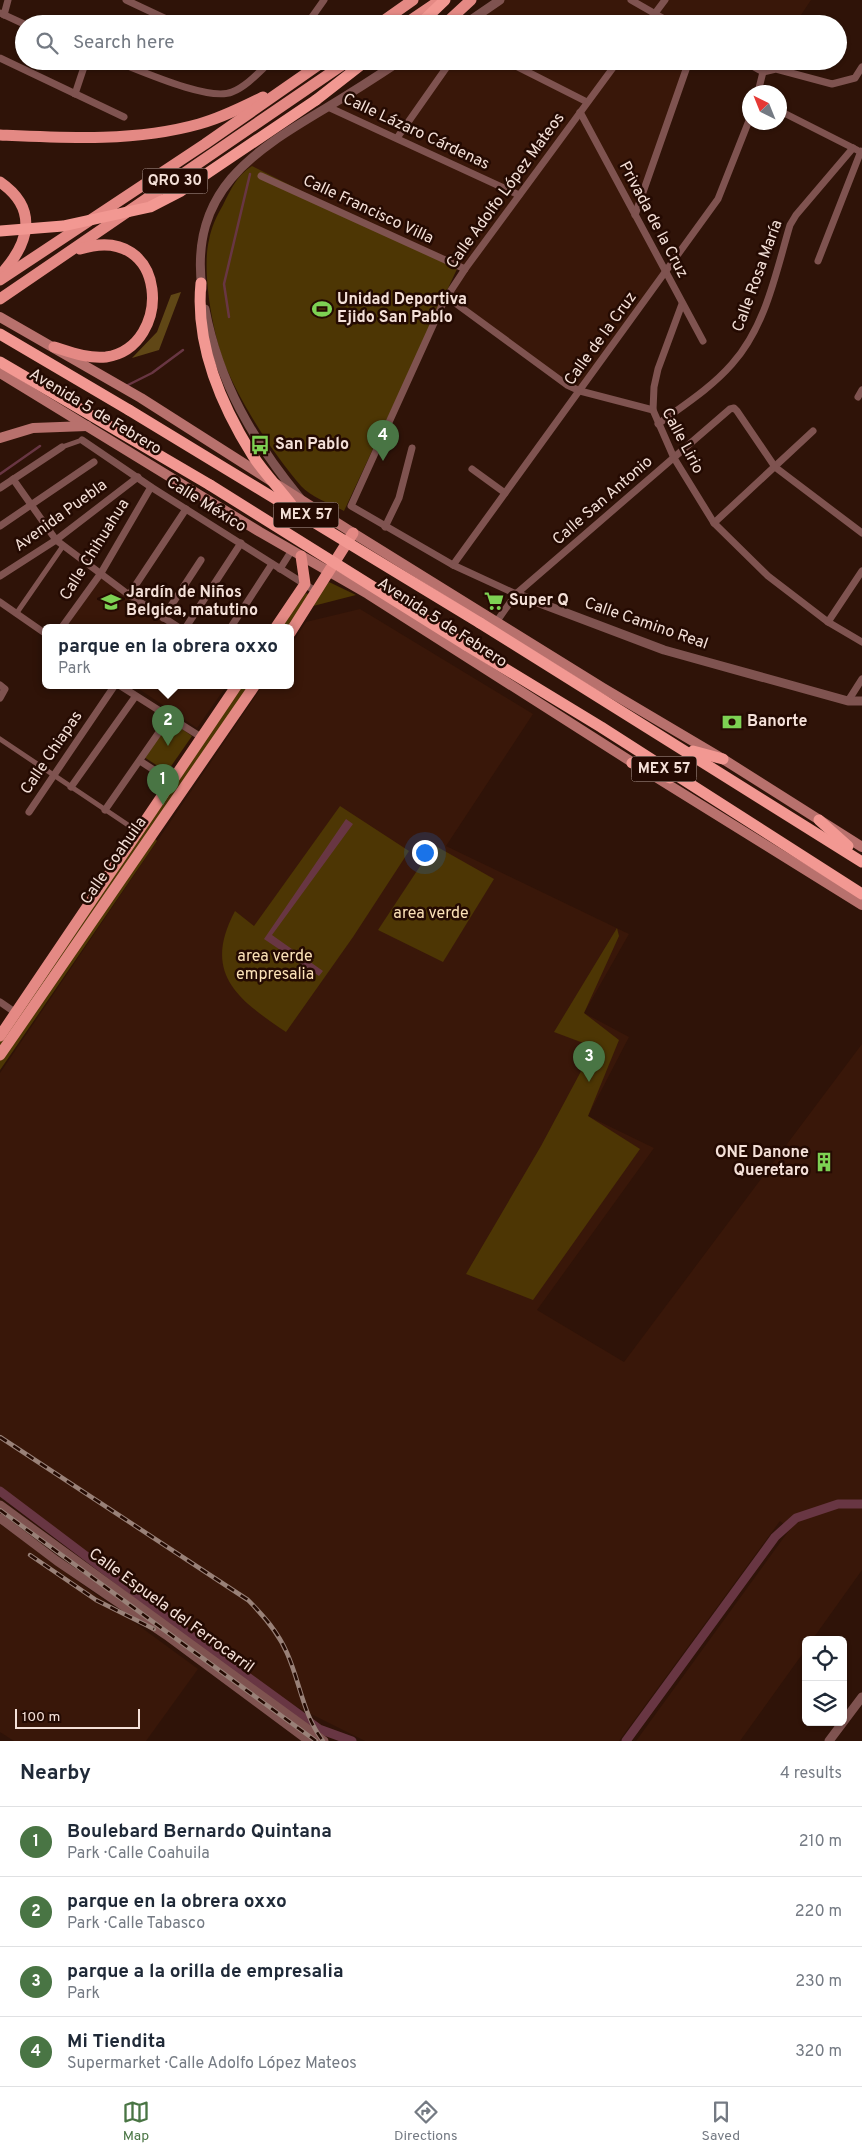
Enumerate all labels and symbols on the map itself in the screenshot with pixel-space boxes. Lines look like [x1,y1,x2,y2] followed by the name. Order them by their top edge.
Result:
[742,85,787,130] north arrow
[340,89,492,175] street label: Calle Lázaro Cárdenas
[443,109,569,273] street label: Calle Adolfo López Mateos
[614,158,692,282] street label: Privada de la Cruz
[142,168,208,194] road number: QRO 30
[299,171,437,249] street label: Calle Francisco Villa
[728,217,788,335] street label: Calle Rosa María
[560,288,642,390] street label: Calle de la Cruz
[337,290,467,328] place label: Unidad Deportiva Ejido San Pablo
[311,298,333,320] sports icon: Unidad Deportiva Ejido San Pablo
[25,365,165,459] street label: Avenida 5 de Febrero
[656,405,708,477] street label: Calle Lirio
[367,420,399,461] pin: 4
[249,434,271,456] bus stop icon: San Pablo
[275,435,349,455] place label: San Pablo
[549,452,657,550] street label: Calle San Antonio
[162,473,250,537] street label: Calle México
[11,476,111,556] street label: Avenida Puebla
[56,496,134,604] street label: Calle Chihuahua
[274,502,338,528] road number: MEX 57
[373,574,511,672] street label: Avenida 5 de Febrero
[126,583,258,621] place label: Jardín de Niños Belgica, matutino
[483,590,505,612] supermarket icon: Super Q
[100,591,122,613] school or university icon: Jardín de Niños Belgica, matutino
[509,591,569,611] place label: Super Q
[582,593,710,655] street label: Calle Camino Real
[152,705,184,746] pin: 2
[17,707,87,799] street label: Calle Chiapas
[721,711,743,733] bank icon: Banorte
[747,712,808,732] place label: Banorte
[632,756,696,782] road number: MEX 57
[147,764,179,805] pin: 1
[76,813,152,909] street label: Calle Coahuila
[412,840,438,866] your location
[393,904,469,924] park label: area verde
[236,947,314,985] park label: area verde empresalia
[573,1041,605,1082] pin: 3
[715,1143,809,1181] place label: ONE Danone Queretaro
[813,1151,835,1173] building icon: ONE Danone Queretaro
[84,1544,258,1678] street label: Calle Espuela del Ferrocarril
[15,1706,140,1729] scale bar

